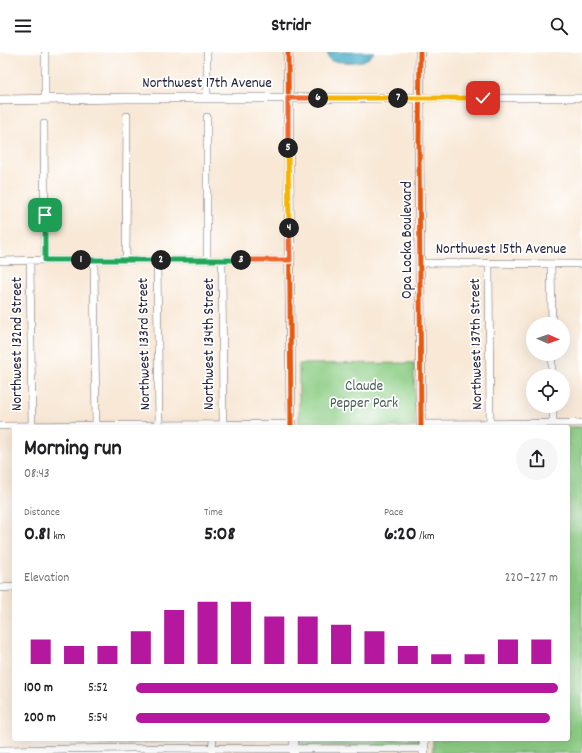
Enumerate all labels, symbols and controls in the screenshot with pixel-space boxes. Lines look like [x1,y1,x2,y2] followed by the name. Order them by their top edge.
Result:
[271,14,311,39] text: Stridr
[12,15,34,37] icon: menu
[548,15,570,37] icon: search
[142,73,272,95] street label: Northwest 17th Avenue
[466,81,500,115] pin
[472,87,494,109] icon: check
[308,88,328,108] pin: 6
[388,88,408,108] pin: 7
[315,90,321,106] text: 6
[396,90,400,106] text: 7
[278,138,298,158] pin: 5
[285,140,291,156] text: 5
[397,181,419,299] street label: Opa Locka Boulevard
[28,198,62,232] pin
[34,204,56,226] icon: arrive
[279,218,299,238] pin: 4
[287,220,291,236] text: 4
[436,239,567,261] street label: Northwest 15th Avenue
[71,250,91,270] pin: 1
[151,250,171,270] pin: 2
[231,250,251,270] pin: 3
[80,252,82,268] text: 1
[159,252,163,268] text: 2
[239,252,243,268] text: 3
[7,277,29,411] street label: Northwest 132nd Street
[133,277,157,411] street label: Northwest 133rd Street
[199,278,221,410] street label: Northwest 134th Street
[465,278,489,410] street label: Northwest 137th Street
[526,317,570,361] north arrow
[526,317,570,413] map controls
[526,369,570,413] button: locate
[330,376,398,415] park label: Claude Pepper Park
[24,434,122,465] text: Morning run
[516,438,558,480] button: share
[24,465,50,484] text: 08:43
[24,505,60,521] text: Distance
[204,505,223,521] text: Time
[384,505,403,521] text: Pace
[24,521,51,549] text: 0.81
[204,521,236,549] text: 5:08
[384,521,417,549] text: 6:20
[51,529,65,545] text: km
[417,529,435,545] text: /km
[24,569,69,588] text: Elevation
[505,569,558,588] text: 220–227 m
[24,679,53,698] text: 100 m
[88,679,108,698] text: 5:52
[24,709,56,728] text: 200 m
[88,709,108,728] text: 5:54

